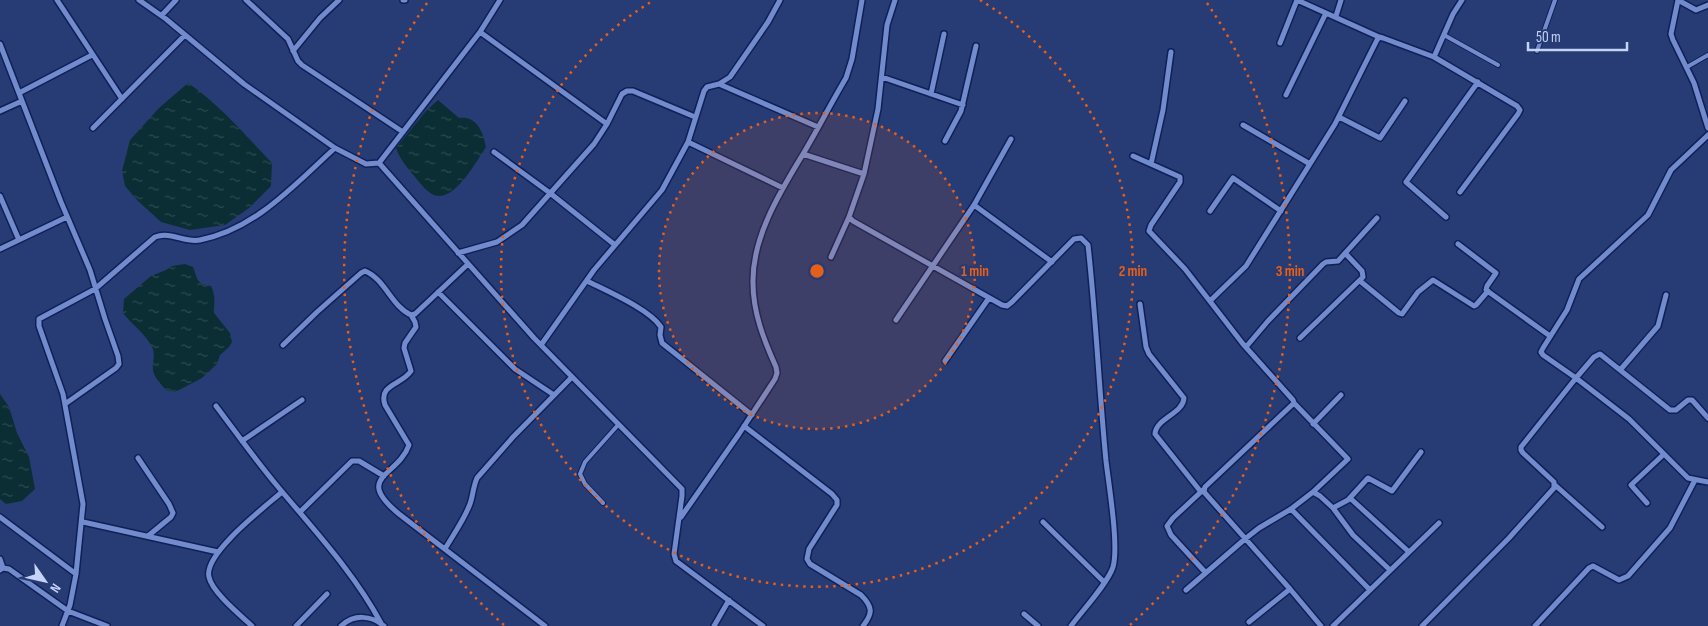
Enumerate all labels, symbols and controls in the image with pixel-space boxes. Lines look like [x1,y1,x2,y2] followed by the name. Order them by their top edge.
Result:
[1528,20,1627,52] scale bar
[1536,28,1561,47] text: 50 m
[808,262,826,280] centre of rings
[961,262,989,281] text: 1 min
[1119,262,1147,281] text: 2 min
[1276,262,1304,281] text: 3 min
[20,556,70,606] north arrow
[46,580,65,596] text: N

